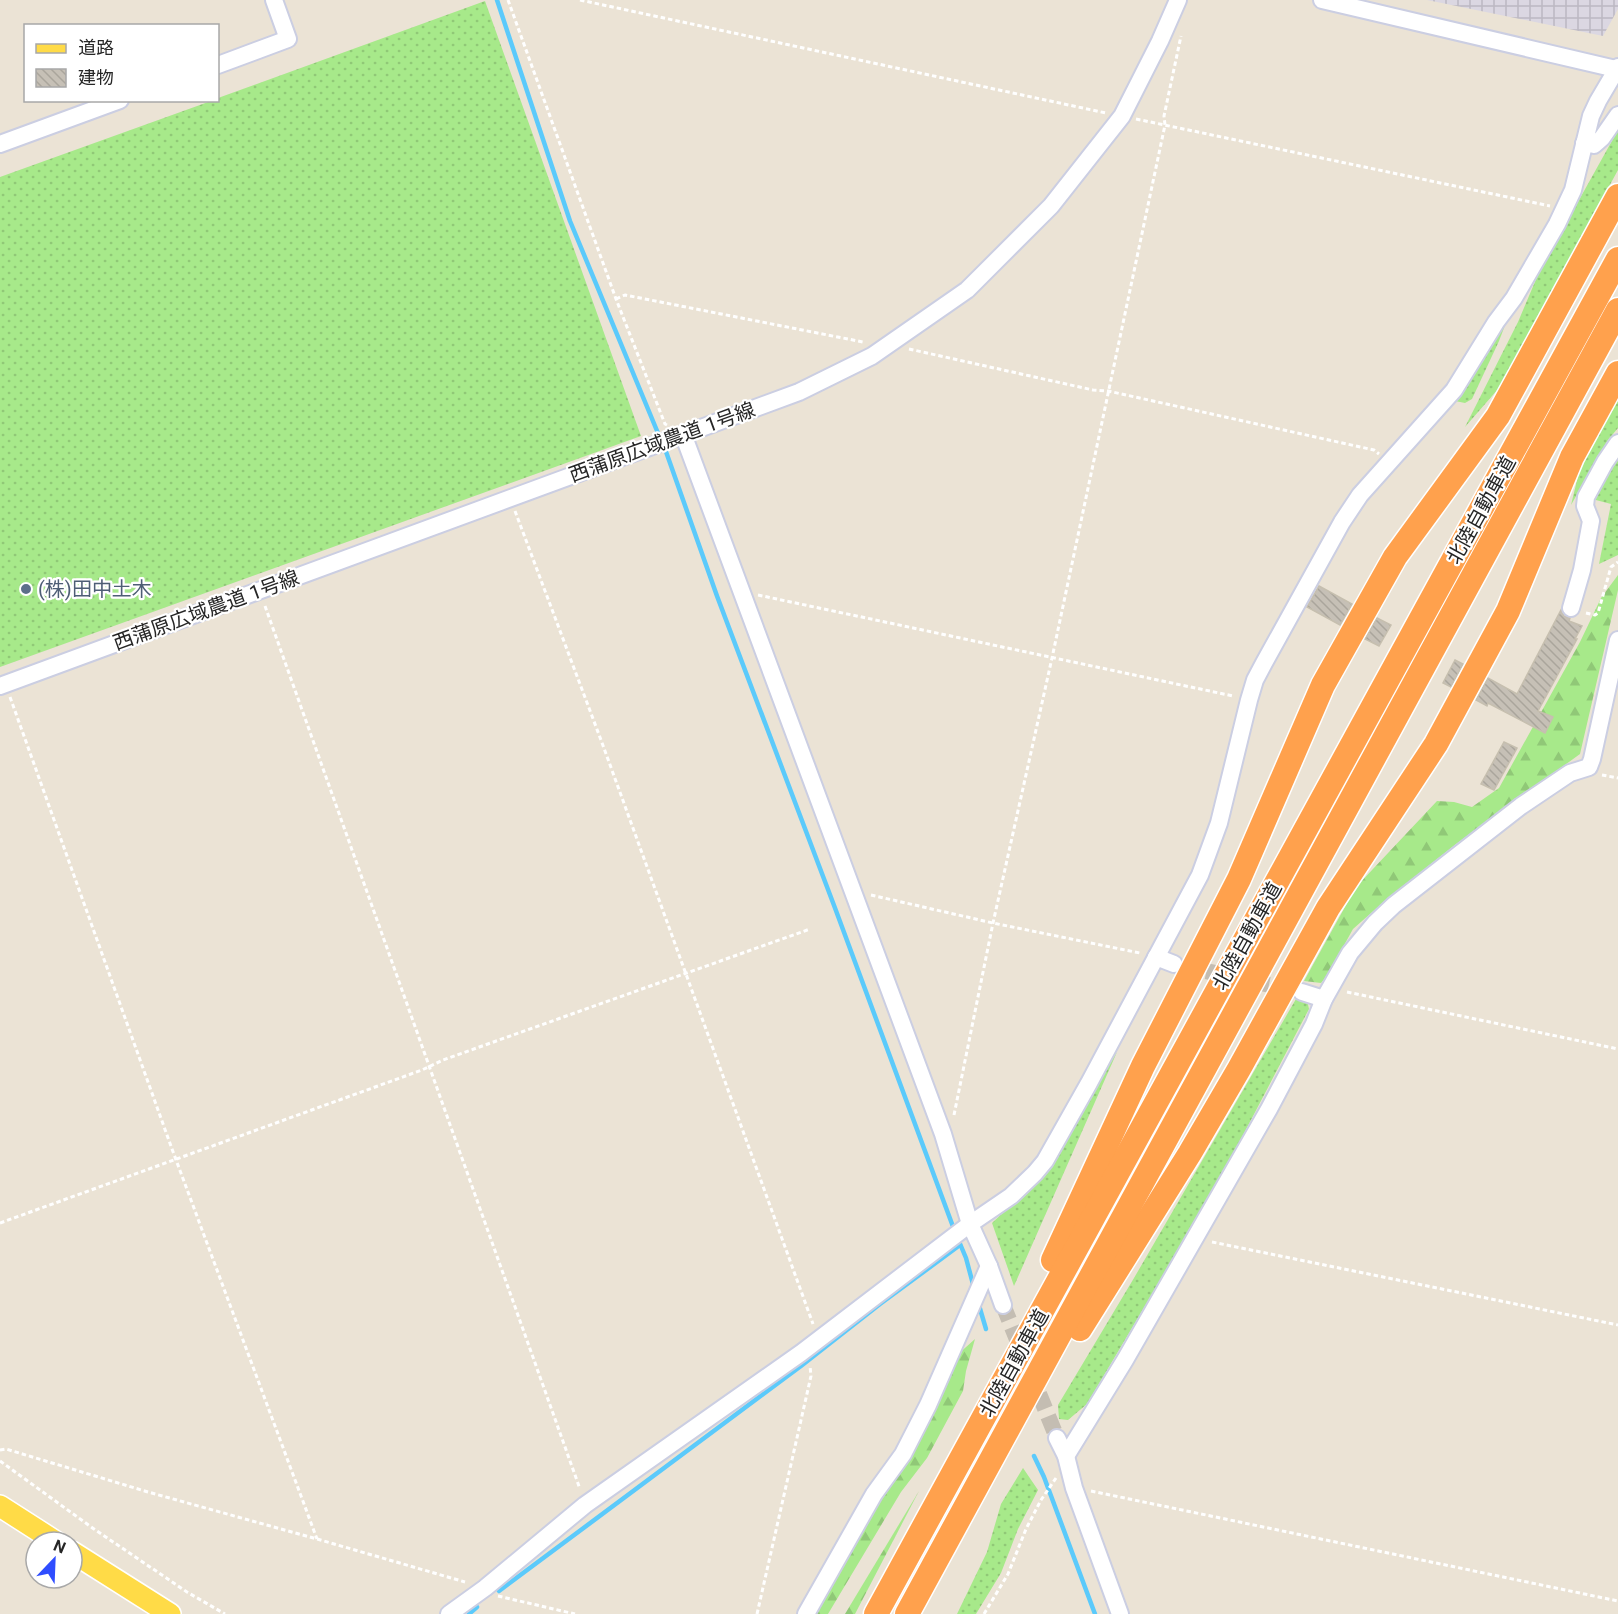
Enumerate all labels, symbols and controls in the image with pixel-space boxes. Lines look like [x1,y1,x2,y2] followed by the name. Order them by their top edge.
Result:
[24,24,219,102] legend
[78,37,114,58] text: 道路
[78,67,114,88] text: 建物
[566,397,758,487] street label: 西蒲原広域農道 1号線
[1441,452,1521,568] street label: 北陸自動車道
[110,565,302,655] street label: 西蒲原広域農道 1号線
[38,577,152,601] place label: (株)田中土木
[19,582,33,596] marker: (株)田中土木
[1207,878,1287,994] street label: 北陸自動車道
[974,1305,1054,1421] street label: 北陸自動車道
[24,1530,84,1590] north arrow
[51,1536,69,1558] text: N

